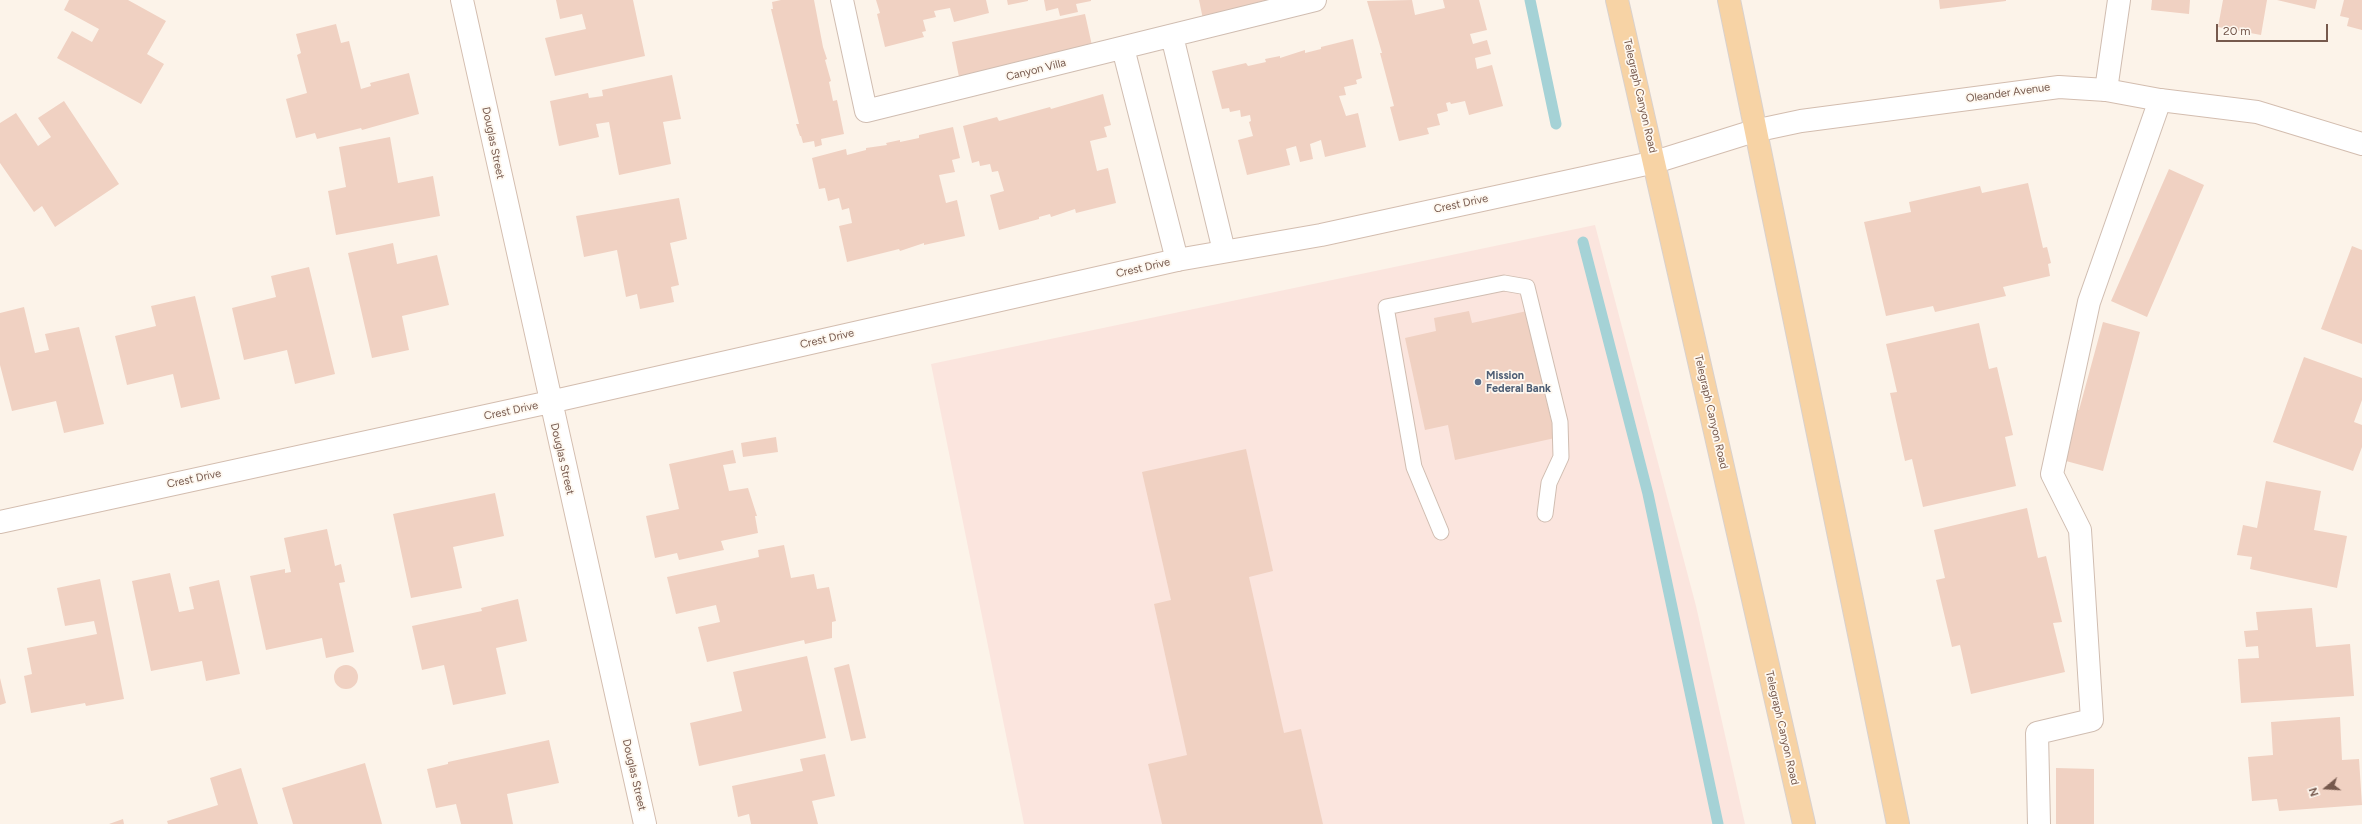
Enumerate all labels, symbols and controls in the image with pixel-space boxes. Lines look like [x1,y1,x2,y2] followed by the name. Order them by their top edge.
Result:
[2218,16,2330,42] scale bar
[2223,24,2251,38] text: 20 m
[1620,38,1660,154] street label: Telegraph Canyon Road
[1005,56,1067,84] street label: Canyon Villa
[1965,81,2051,105] street label: Oleander Avenue
[479,106,507,180] street label: Douglas Street
[1433,192,1489,216] street label: Crest Drive
[1115,255,1171,281] street label: Crest Drive
[799,326,855,352] street label: Crest Drive
[1691,354,1731,470] street label: Telegraph Canyon Road
[1486,369,1551,395] place label: Mission Federal Bank
[1473,377,1483,387] marker: Mission Federal Bank
[483,399,539,423] street label: Crest Drive
[547,422,577,496] street label: Douglas Street
[166,467,222,491] street label: Crest Drive
[1762,670,1802,786] street label: Telegraph Canyon Road
[619,738,649,812] street label: Douglas Street
[2306,768,2346,808] north arrow
[2307,786,2322,798] text: N

